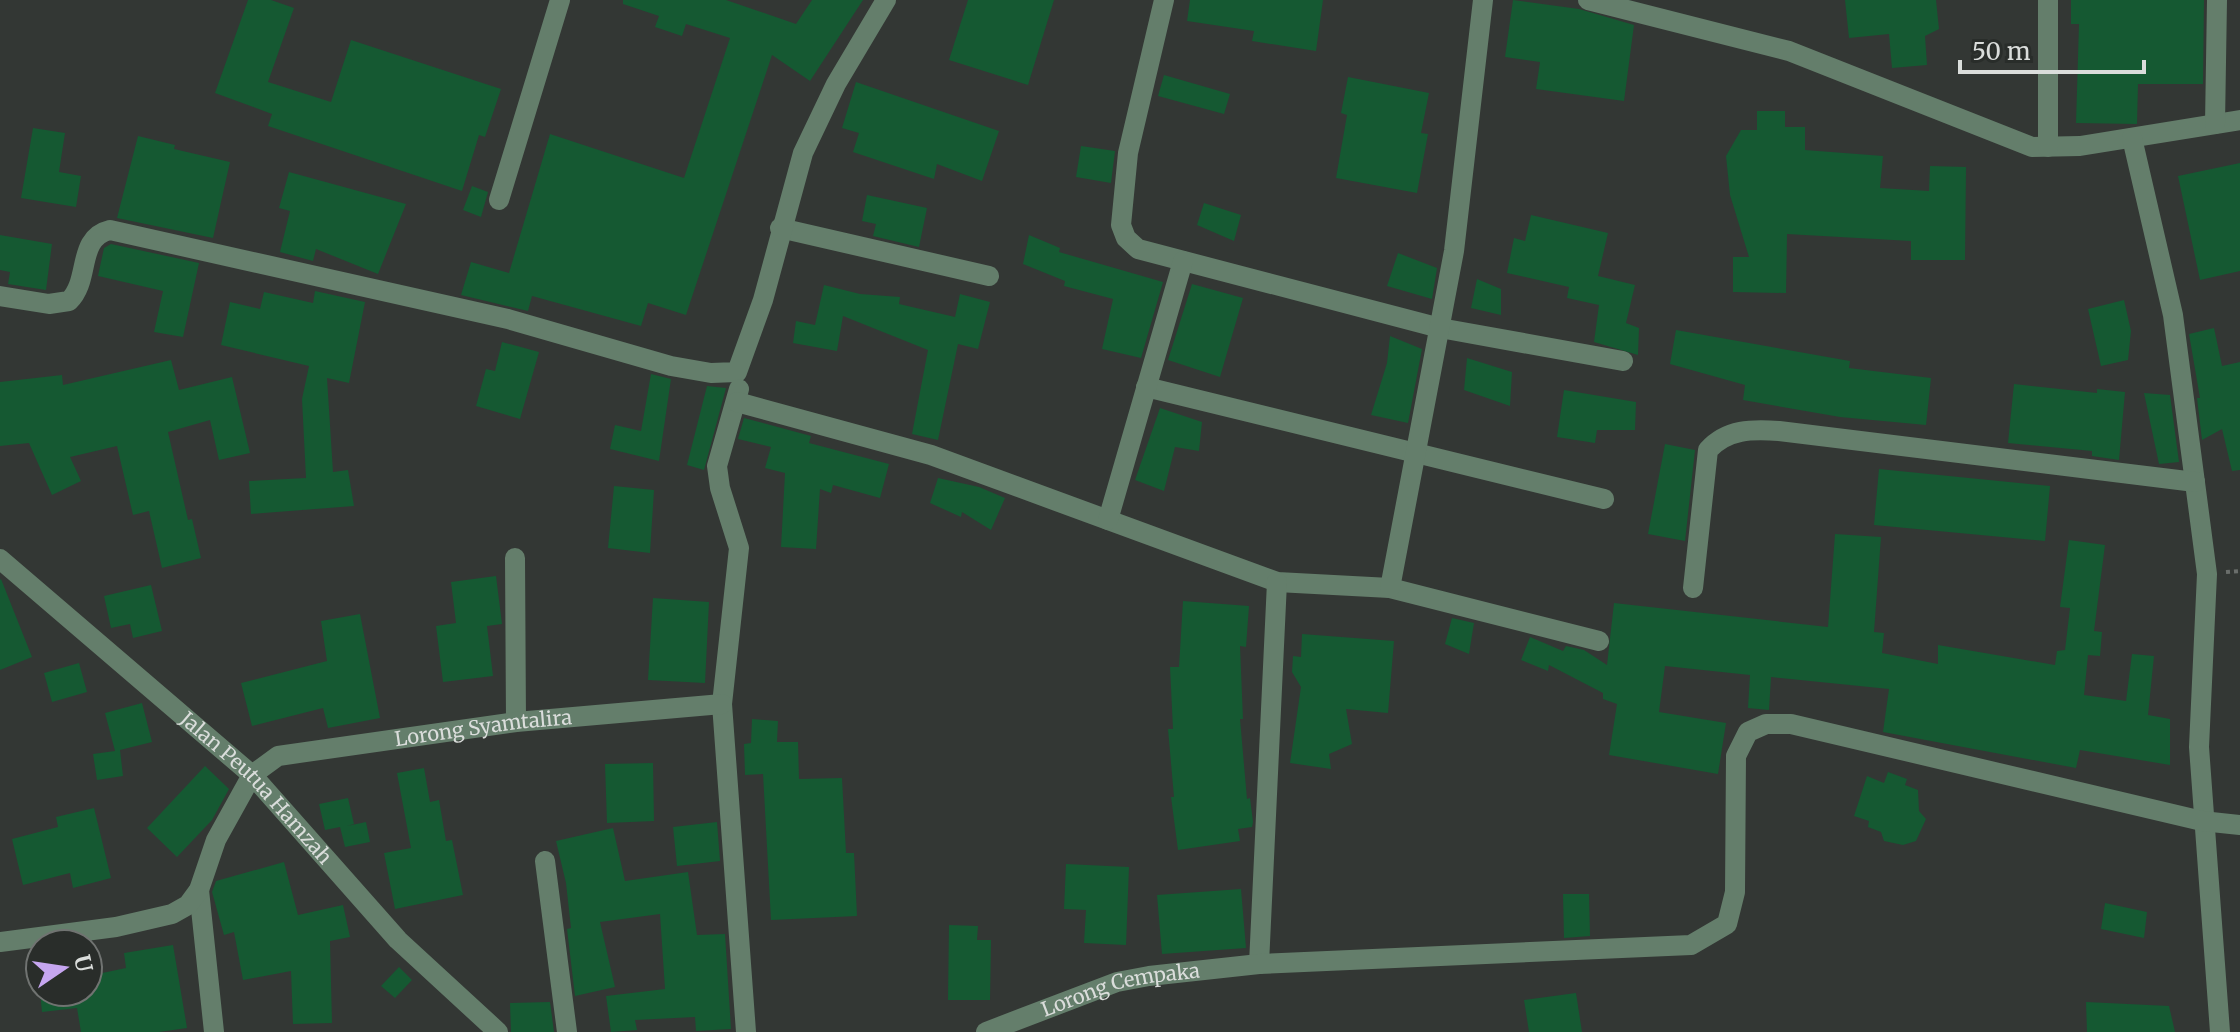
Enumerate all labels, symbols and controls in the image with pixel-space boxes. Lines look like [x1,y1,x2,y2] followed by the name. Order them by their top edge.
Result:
[1960,24,2144,74] scale bar
[1972,36,2031,67] text: 50 m
[393,704,573,751] street label: Lorong Syamtalira
[175,705,338,869] street label: Jalan Peutua Hamzah
[24,928,104,1008] north arrow
[68,952,99,975] text: U
[1038,958,1201,1022] street label: Lorong Cempaka

